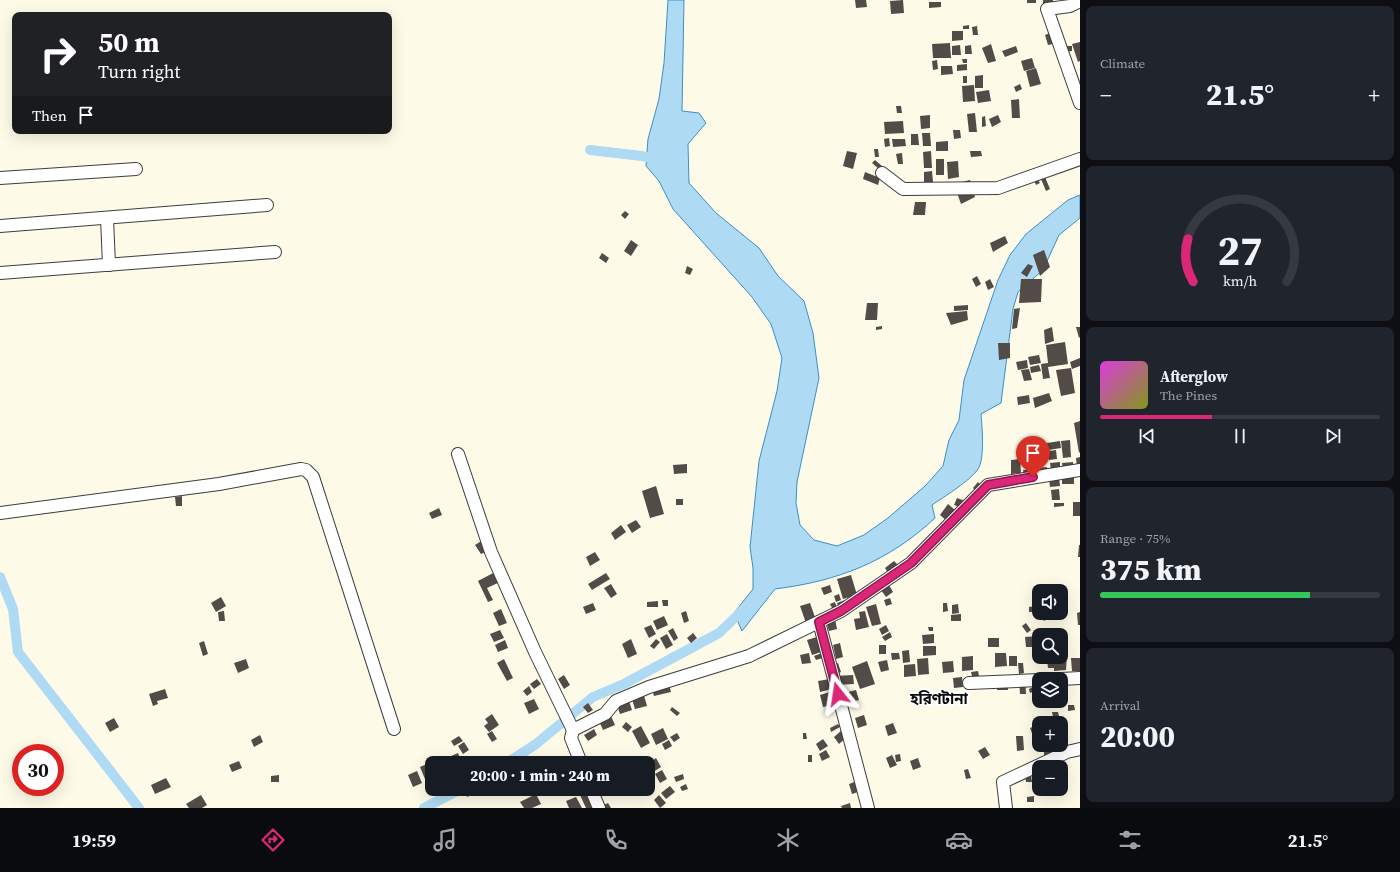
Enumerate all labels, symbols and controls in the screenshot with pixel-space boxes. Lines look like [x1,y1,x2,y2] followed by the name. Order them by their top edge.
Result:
[98,23,160,61] text: 50 m
[32,28,84,80] icon: right
[1100,55,1145,72] text: Climate
[98,59,180,84] text: Turn right
[1206,74,1274,115] text: 21.5°
[1100,80,1112,110] text: −
[1368,80,1380,110] text: +
[75,104,97,126] icon: arrive
[32,105,67,126] text: Then
[1217,221,1263,278] text: 27
[1223,270,1257,290] text: km/h
[1160,366,1228,387] text: Afterglow
[1160,387,1217,404] text: The Pines
[1136,425,1158,447] icon: previous
[1229,425,1251,447] icon: pause
[1322,425,1344,447] icon: next
[1016,436,1050,477] pin
[1022,442,1044,464] icon: arrive
[1100,530,1171,547] text: Range · 75%
[1100,549,1201,590] text: 375 km
[1032,584,1068,796] map controls
[1032,584,1068,620] button: sound
[1032,628,1068,664] button: search
[1032,672,1068,708] button: layers
[817,673,859,715] position arrow
[909,688,969,709] district label: হরিণটানা
[1100,697,1140,714] text: Arrival
[1032,716,1068,752] button: +
[1100,716,1175,757] text: 20:00
[12,744,64,796] speed limit sign: 30
[1032,760,1068,796] button: −
[470,765,610,786] text: 20:00 · 1 min · 240 m
[259,826,287,854] icon: directions
[431,826,459,854] icon: music
[602,826,630,854] icon: phone
[774,826,802,854] icon: climate
[945,826,973,854] icon: car
[1116,826,1144,854] icon: filters
[72,828,116,853] text: 19:59
[1288,828,1328,853] text: 21.5°

